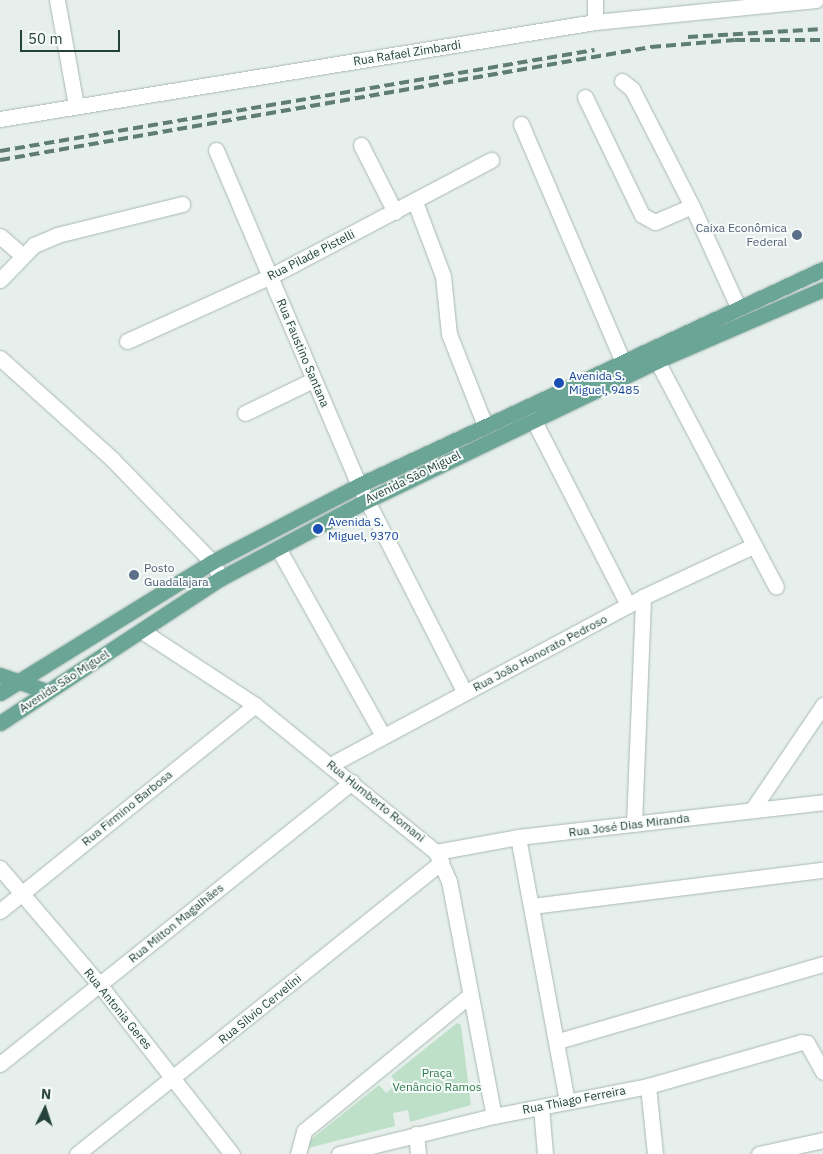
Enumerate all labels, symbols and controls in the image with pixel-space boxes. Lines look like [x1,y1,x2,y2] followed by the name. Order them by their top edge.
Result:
[22,20,122,52] scale bar
[28,29,63,48] text: 50 m
[352,37,462,69] street label: Rua Rafael Zimbardi
[696,221,787,249] place label: Caixa Econômica Federal
[265,227,357,283] street label: Rua Pilade Pistelli
[791,229,803,241] marker: Caixa Econômica Federal
[274,297,332,409] street label: Rua Faustino Santana
[569,369,640,397] place label: Avenida S. Miguel, 9485
[553,377,565,389] marker: Avenida S. Miguel, 9485
[363,448,463,506] street label: Avenida São Miguel
[328,515,399,543] place label: Avenida S. Miguel, 9370
[312,523,324,535] marker: Avenida S. Miguel, 9370
[144,561,209,589] place label: Posto Guadalajara
[128,569,140,581] marker: Posto Guadalajara
[470,611,610,695] street label: Rua João Honorato Pedroso
[16,647,112,715] street label: Avenida São Miguel
[324,757,428,845] street label: Rua Humberto Romani
[79,767,175,849] street label: Rua Firmino Barbosa
[568,810,690,840] street label: Rua José Dias Miranda
[126,880,226,966] street label: Rua Milton Magalhães
[81,966,155,1052] street label: Rua Antonia Geres
[216,971,304,1047] street label: Rua Sílvio Cervelini
[392,1066,482,1094] park label: Praça Venâncio Ramos
[521,1083,627,1117] street label: Rua Thiago Ferreira
[20,1084,70,1134] north arrow
[40,1085,52,1103] text: N

